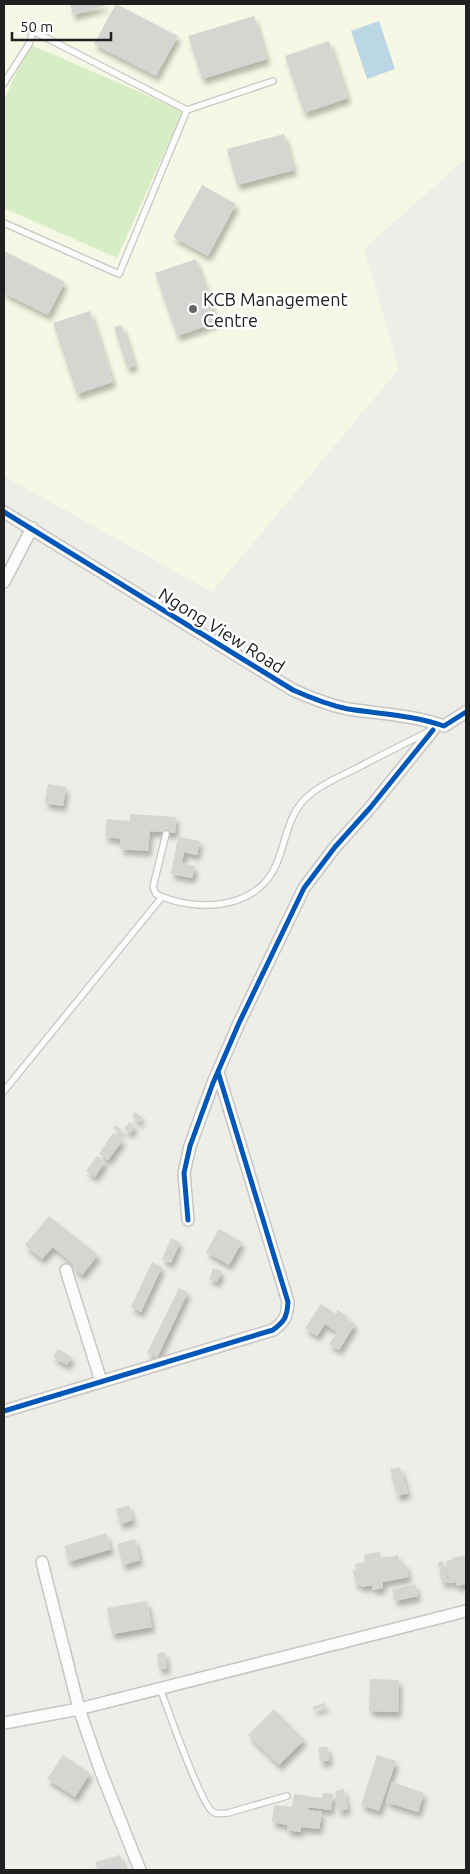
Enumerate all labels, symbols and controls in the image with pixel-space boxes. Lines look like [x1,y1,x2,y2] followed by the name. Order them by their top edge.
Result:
[12,10,111,42] scale bar
[20,18,53,35] text: 50 m
[203,289,348,330] place label: KCB Management Centre
[187,303,199,315] marker: KCB Management Centre
[155,583,289,677] street label: Ngong View Road

